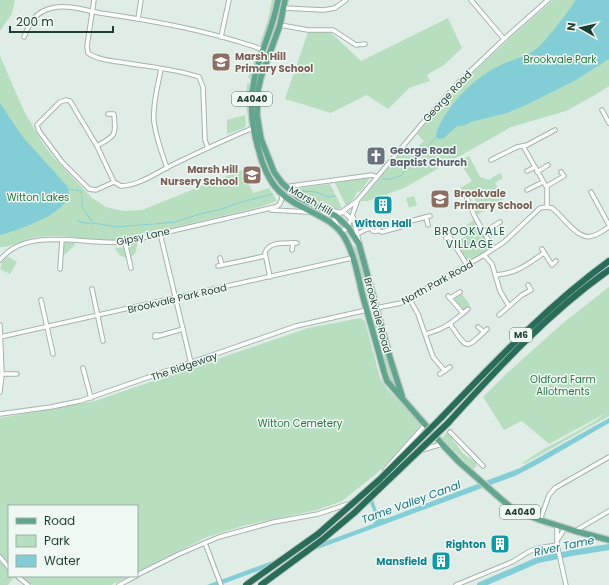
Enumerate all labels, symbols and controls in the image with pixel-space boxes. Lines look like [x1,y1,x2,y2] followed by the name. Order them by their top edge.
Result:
[10,8,113,34] scale bar
[561,8,601,48] north arrow
[16,13,54,30] text: 200 m
[563,21,580,32] text: N
[235,49,313,76] place label: Marsh Hill Primary School
[210,51,232,73] school or university icon: Marsh Hill Primary School
[524,52,597,67] park label: Brookvale Park
[419,67,475,125] street label: George Road
[232,92,272,106] road number: A4040
[390,143,467,170] place label: George Road Baptist Church
[365,145,387,167] church icon: George Road Baptist Church
[160,162,238,189] place label: Marsh Hill Nursery School
[241,164,263,186] school or university icon: Marsh Hill Nursery School
[286,182,335,219] street label: Marsh Hill
[454,186,532,213] place label: Brookvale Primary School
[429,188,451,210] school or university icon: Brookvale Primary School
[7,190,69,205] park label: Witton Lakes
[372,194,394,216] building icon: Witton Hall
[355,216,411,231] place label: Witton Hall
[434,223,506,252] district label: BROOKVALE VILLAGE
[115,224,171,249] street label: Gipsy Lane
[399,256,476,308] street label: North Park Road
[360,276,395,355] street label: Brookvale Road
[126,280,228,317] street label: Brookvale Park Road
[510,328,532,342] road number: M6
[149,348,220,385] street label: The Ridgeway
[530,372,596,399] park label: Oldford Farm Allotments
[258,416,343,431] park label: Witton Cemetery
[359,477,463,527] water label: Tame Valley Canal
[8,505,138,577] legend
[500,505,540,519] road number: A4040
[44,512,75,529] text: Road
[44,532,71,549] text: Park
[532,532,596,560] water label: River Tame
[489,533,511,555] building icon: Righton
[446,537,486,552] place label: Righton
[430,550,452,572] building icon: Mansfield
[44,552,81,569] text: Water
[376,554,427,569] place label: Mansfield

